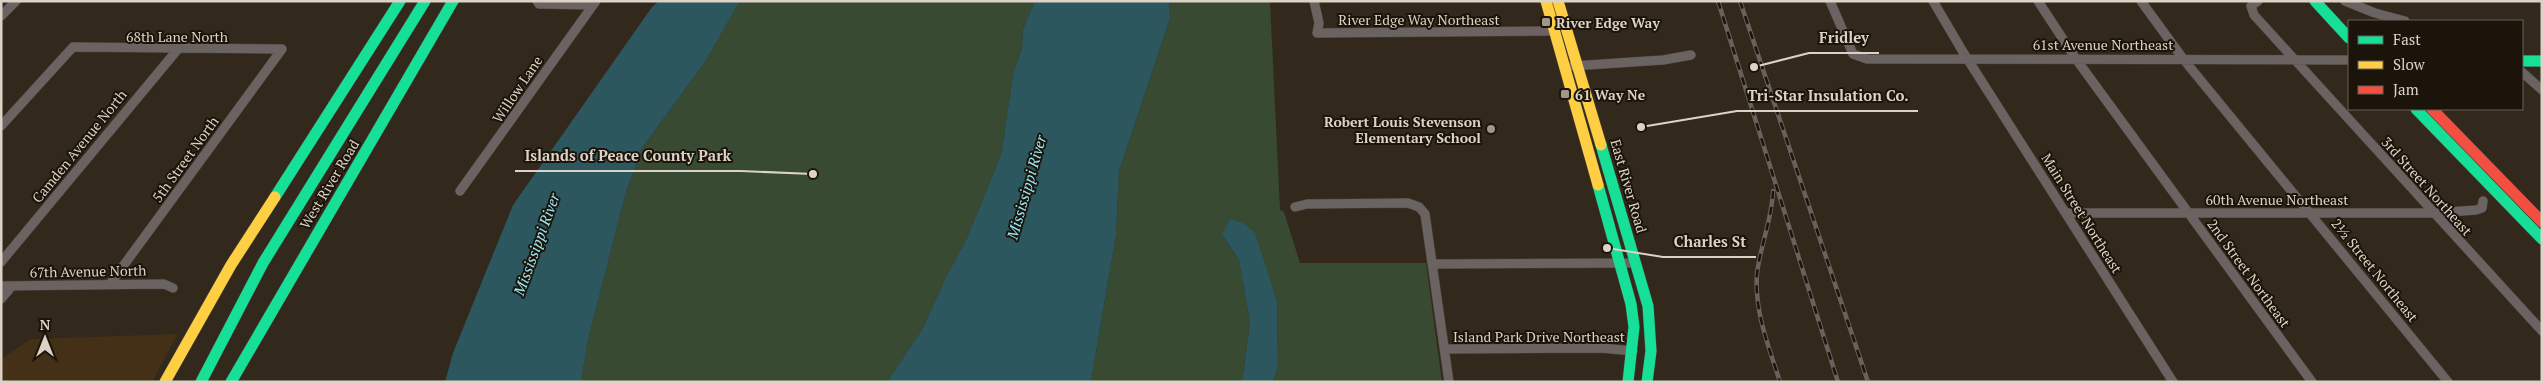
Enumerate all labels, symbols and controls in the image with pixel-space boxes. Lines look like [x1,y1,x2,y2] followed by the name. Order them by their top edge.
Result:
[1338,10,1500,29] street label: River Edge Way Northeast
[1556,13,1660,32] place label: River Edge Way
[1540,16,1552,28] marker: River Edge Way
[2348,20,2523,110] legend
[1809,23,1879,53] callout: Fridley
[126,27,228,46] street label: 68th Lane North
[1819,27,1870,47] text: Fridley
[2393,29,2421,49] text: Fast
[2033,35,2174,54] street label: 61st Avenue Northeast
[488,52,546,126] street label: Willow Lane
[2393,54,2426,74] text: Slow
[2393,79,2419,99] text: Jam
[1737,81,1918,111] callout: Tri-Star Insulation Co.
[27,85,131,207] street label: Camden Avenue North
[1575,85,1646,104] place label: 61 Way Ne
[1747,85,1909,105] text: Tri-Star Insulation Co.
[1559,88,1571,100] marker: 61 Way Ne
[147,112,223,206] street label: 5th Street North
[1324,112,1481,147] place label: Robert Louis Stevenson Elementary School
[1485,123,1497,135] marker: Robert Louis Stevenson Elementary School
[1001,132,1051,242] water label: Mississippi River
[2377,132,2477,240] street label: 3rd Street Northeast
[295,136,363,232] street label: West River Road
[1607,137,1652,235] street label: East River Road
[515,141,741,171] callout: Islands of Peace County Park
[525,145,732,165] text: Islands of Peace County Park
[2037,149,2127,277] street label: Main Street Northeast
[508,189,564,299] water label: Mississippi River
[2206,190,2349,209] street label: 60th Avenue Northeast
[2327,214,2423,326] street label: 2½ Street Northeast
[2203,215,2295,332] street label: 2nd Street Northeast
[1663,227,1756,257] callout: Charles St
[1674,231,1746,251] text: Charles St
[29,260,147,282] street label: 67th Avenue North
[20,313,70,363] north arrow
[40,315,51,334] text: N
[1453,327,1626,346] street label: Island Park Drive Northeast

